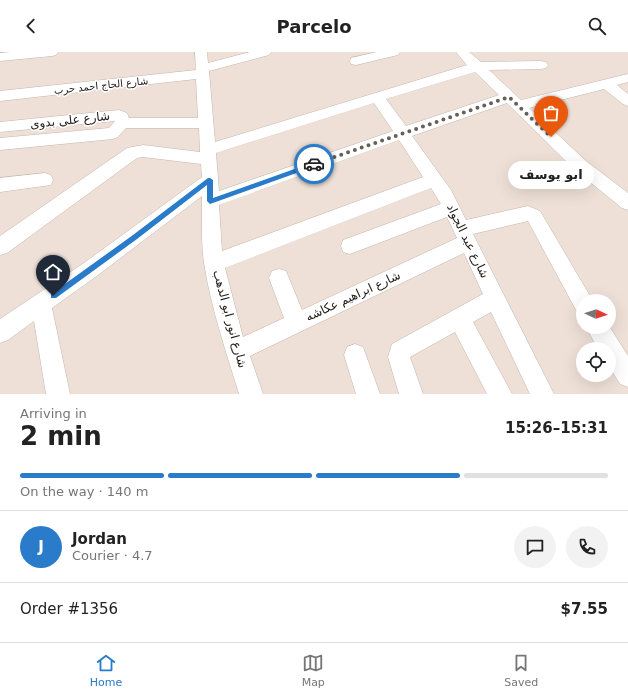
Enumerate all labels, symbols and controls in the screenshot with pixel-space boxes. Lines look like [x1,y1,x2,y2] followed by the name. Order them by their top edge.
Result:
[20,15,42,37] icon: back
[586,15,608,37] icon: search
[276,16,352,37] text: Parcelo
[53,75,149,97] street label: شارع الحاج احمد حرب
[534,96,568,137] pin
[540,102,562,124] icon: bag
[29,109,111,132] street label: شارع على بدوى
[294,144,334,184] courier
[303,153,325,175] icon: car
[508,161,594,189] callout: ابو يوسف
[519,167,583,182] text: ابو يوسف
[443,202,492,281] street label: شارع عبد الجواد
[36,255,70,296] pin
[42,261,64,283] icon: home
[209,268,250,370] street label: شارع انور ابو الدهب
[303,268,403,325] street label: شارع ابراهيم عكاشه
[576,294,616,334] north arrow
[576,294,616,382] map controls
[576,342,616,382] button: locate
[20,406,87,421] text: Arriving in
[505,419,608,437] text: 15:26–15:31
[20,421,102,451] text: 2 min
[20,484,148,499] text: On the way · 140 m
[514,526,556,568] button: chat
[566,526,608,568] button: phone
[72,530,127,548] text: Jordan
[38,538,44,556] text: J
[72,548,153,563] text: Courier · 4.7
[20,600,118,618] text: Order #1356
[561,600,608,618] text: $7.55
[90,652,122,689] tab: Home
[302,652,325,689] tab: Map
[504,652,538,689] tab: Saved

